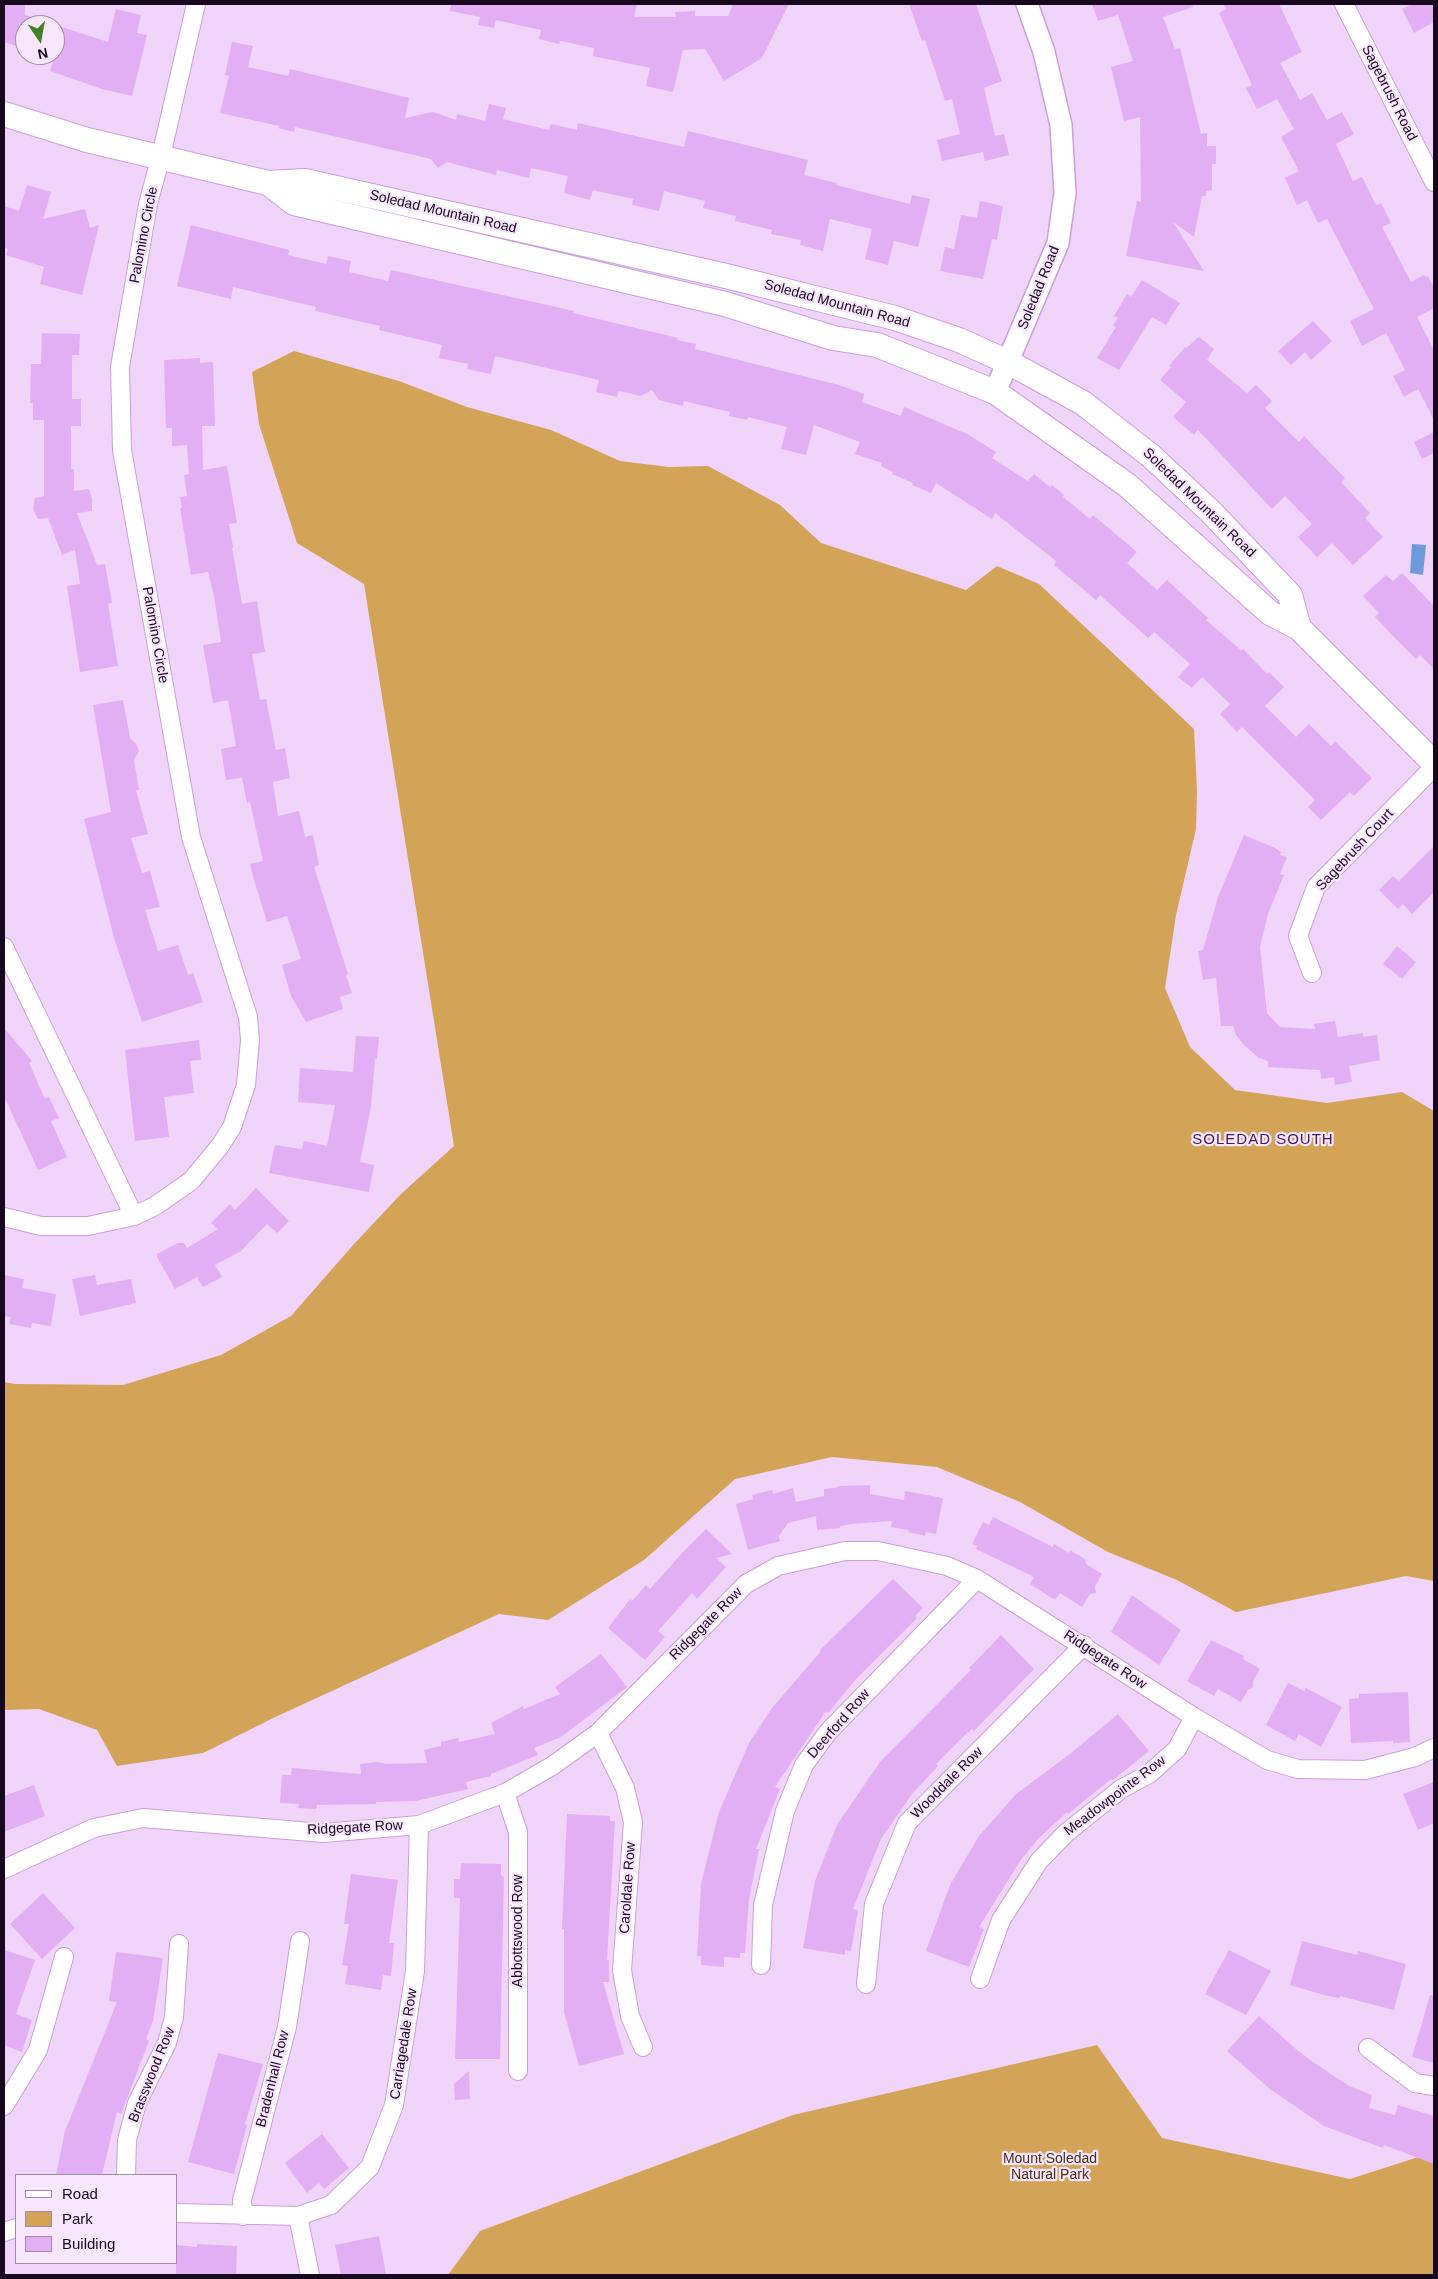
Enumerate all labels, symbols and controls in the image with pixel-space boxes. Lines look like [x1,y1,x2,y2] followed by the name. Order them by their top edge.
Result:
[15,15,65,65] north arrow
[1358,42,1420,144] street label: Sagebrush Road
[36,45,50,63] text: N
[126,185,162,285] street label: Palomino Circle
[368,187,518,237] street label: Soledad Mountain Road
[1015,244,1063,332] street label: Soledad Road
[762,276,912,332] street label: Soledad Mountain Road
[1139,445,1259,561] street label: Soledad Mountain Road
[138,585,172,685] street label: Palomino Circle
[1313,806,1397,894] street label: Sagebrush Court
[1191,1131,1335,1149] district label: SOLEDAD SOUTH
[666,1584,746,1664] street label: Ridgegate Row
[1060,1627,1150,1693] street label: Ridgegate Row
[804,1686,874,1762] street label: Deerford Row
[908,1744,986,1822] street label: Wooddale Row
[1061,1752,1169,1840] street label: Meadowpointe Row
[307,1817,403,1839] street label: Ridgegate Row
[616,1842,640,1934] street label: Caroldale Row
[510,1875,526,1987] street label: Abbottswood Row
[387,1987,421,2101] street label: Carriagedale Row
[125,2025,179,2125] street label: Brasswood Row
[253,2029,293,2129] street label: Bradenhall Row
[1003,2151,1097,2184] park label: Mount Soledad Natural Park
[15,2174,178,2264] legend
[62,2185,98,2202] text: Road
[62,2210,93,2227] text: Park
[62,2235,115,2252] text: Building

